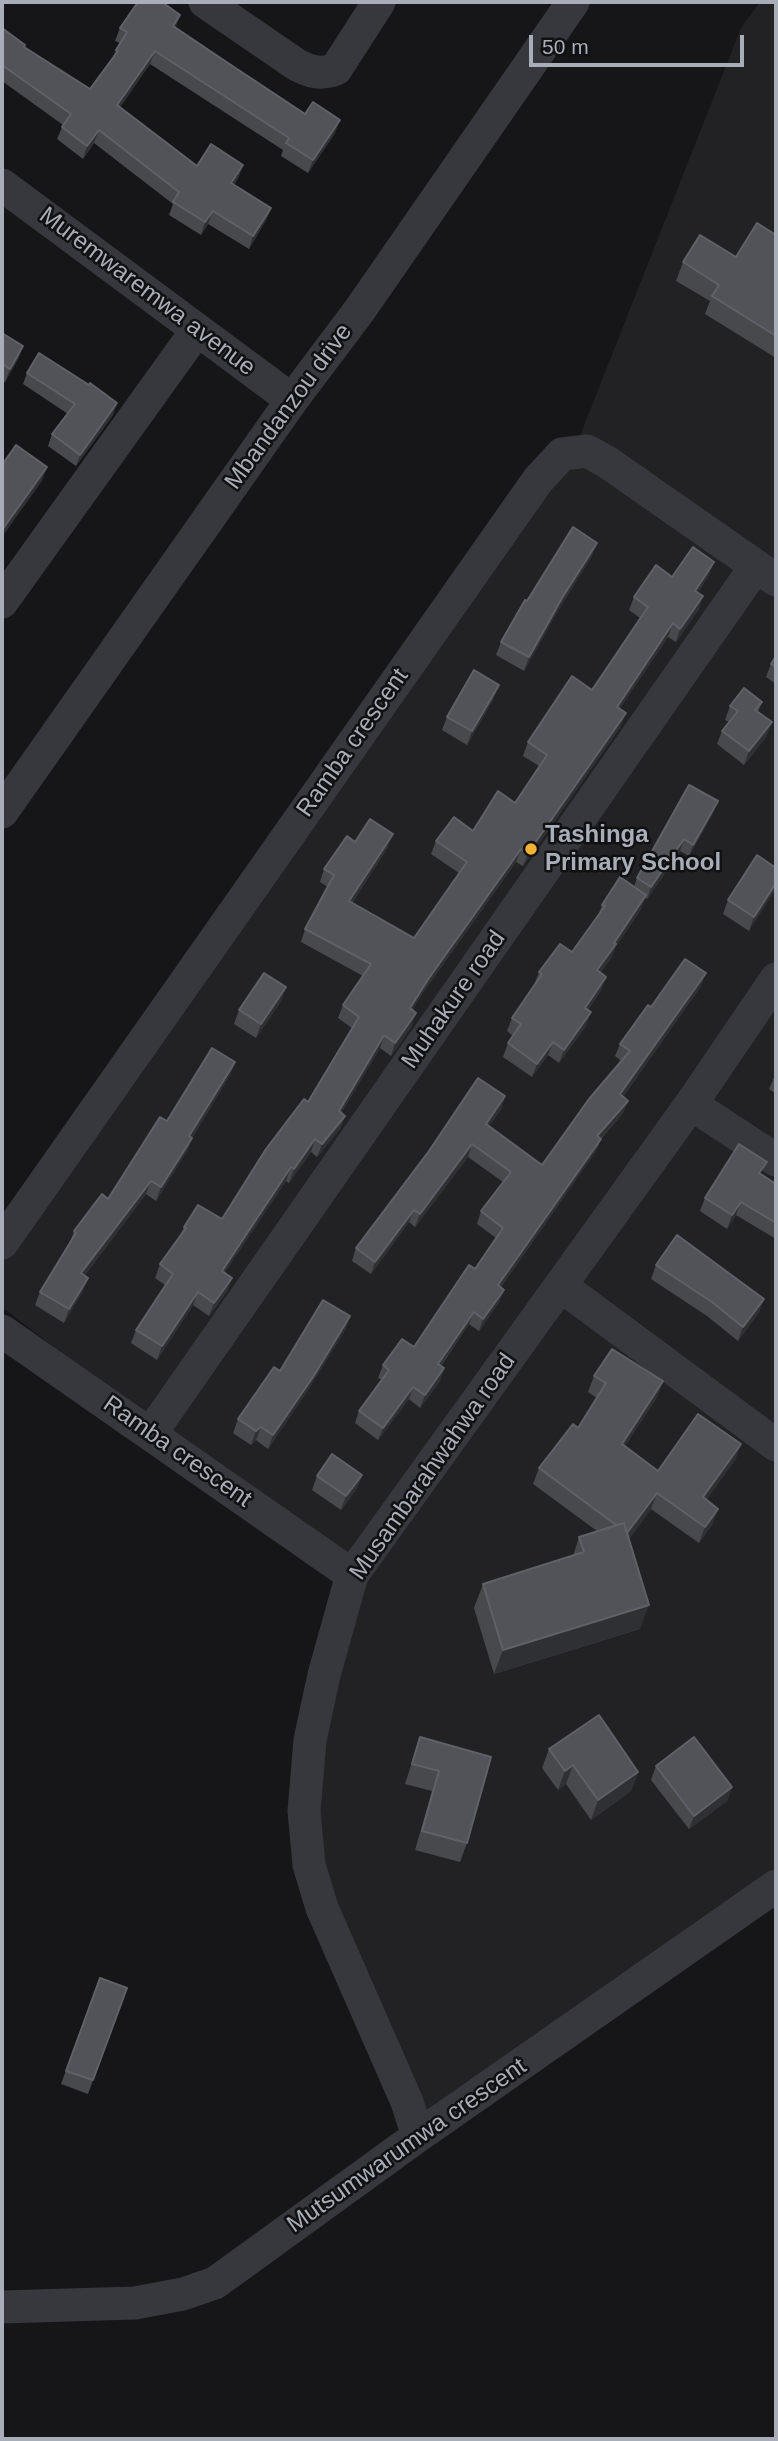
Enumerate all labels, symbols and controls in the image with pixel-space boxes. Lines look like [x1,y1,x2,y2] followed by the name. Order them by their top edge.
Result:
[533,21,748,65] scale bar
[542,35,589,58] text: 50 m
[33,201,261,383] street label: Muremwaremwa avenue
[219,319,359,495] street label: Mbandanzou drive
[291,663,415,823] street label: Ramba crescent
[545,821,721,877] place label: Tashinga Primary School
[523,841,539,857] marker: Tashinga Primary School
[396,926,512,1074] street label: Muhakure road
[344,1348,522,1586] street label: Musambarahwahwa road
[97,1390,257,1514] street label: Ramba crescent
[282,2052,532,2240] street label: Mutsumwarumwa crescent

